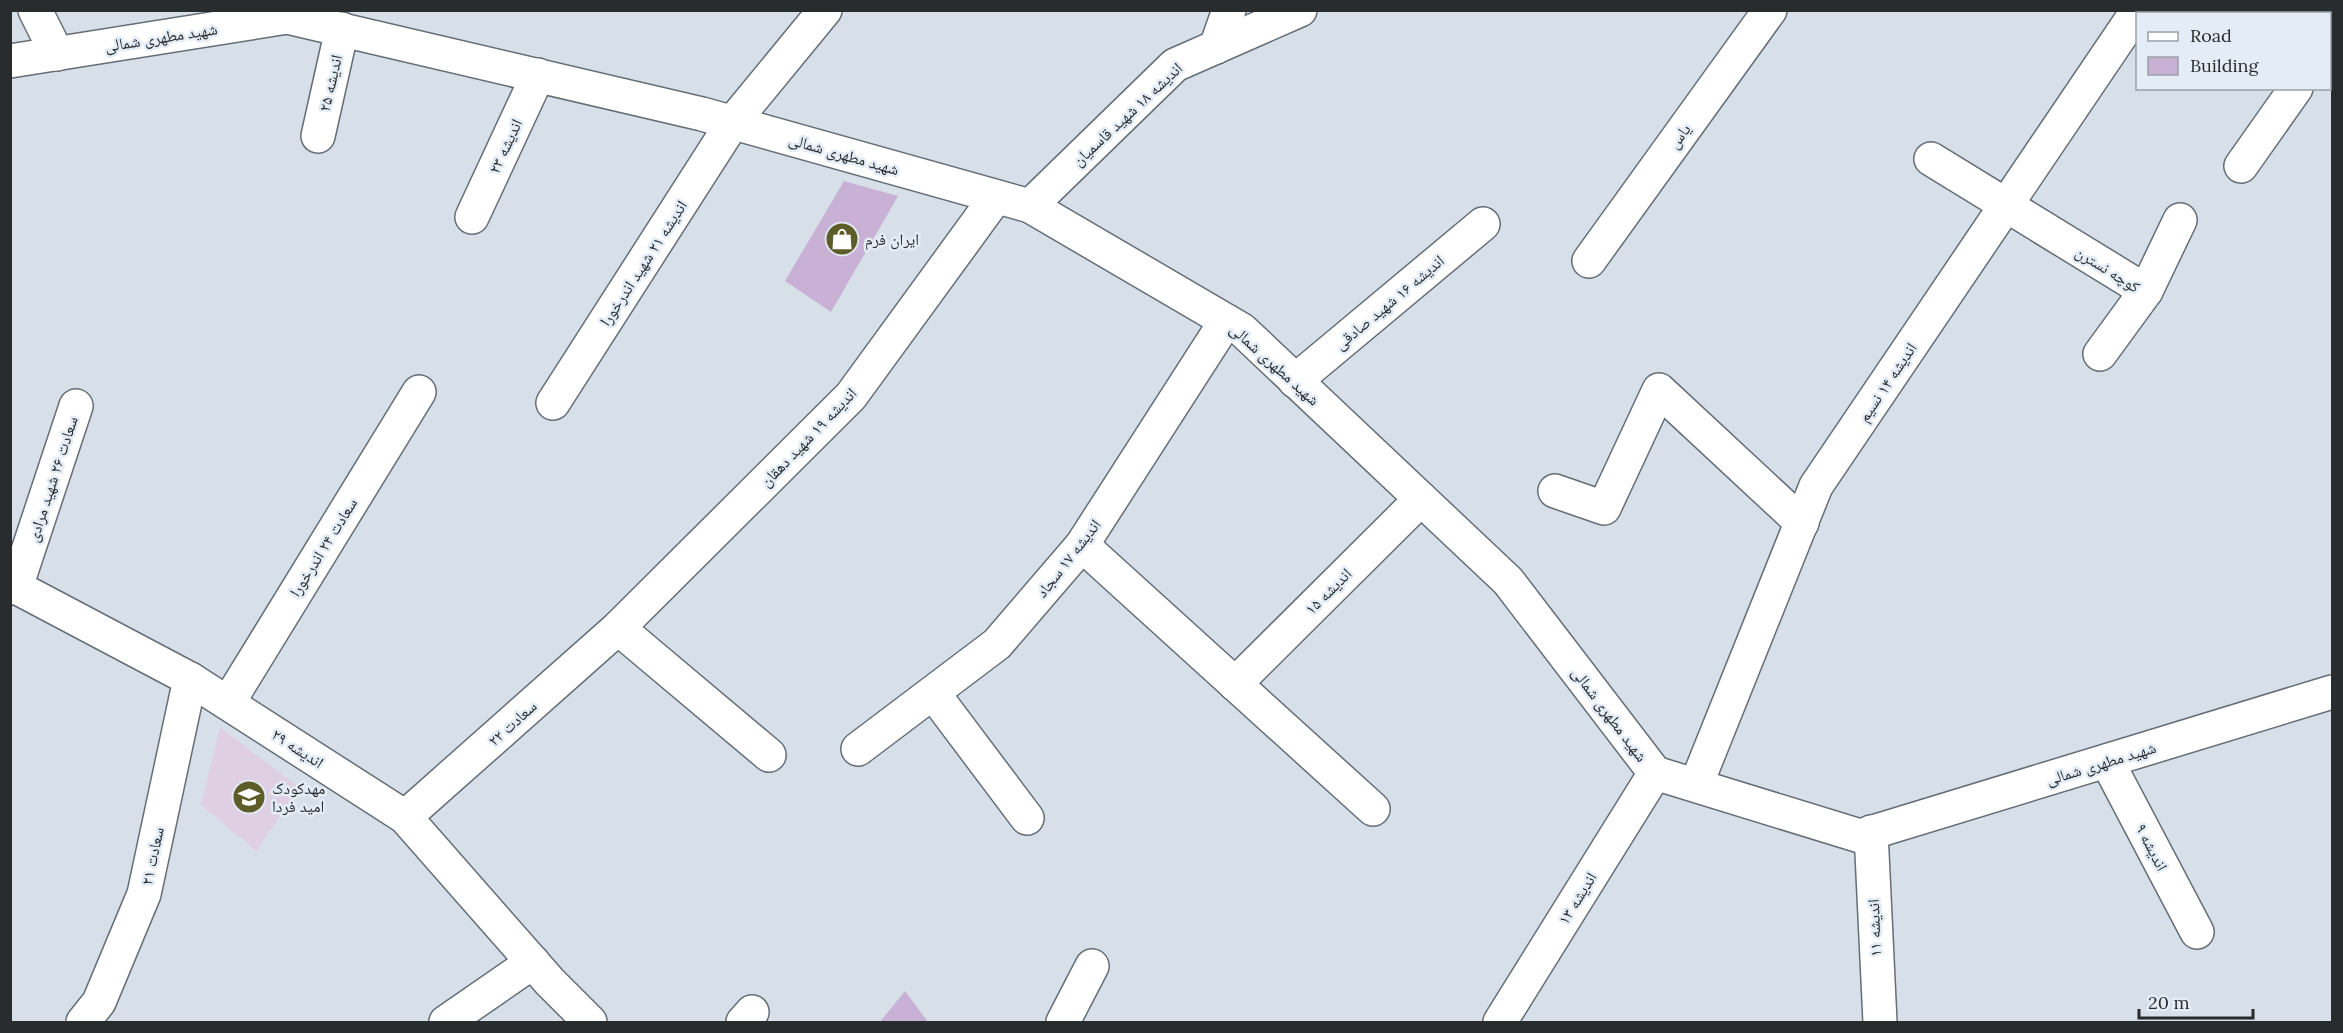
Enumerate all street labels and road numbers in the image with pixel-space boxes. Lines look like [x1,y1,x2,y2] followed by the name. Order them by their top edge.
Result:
[103,18,219,57] street label: شهید مطهری شمالی
[314,53,346,113] street label: اندیشه ۲۵
[1068,58,1187,171] street label: اندیشه ۱۸ شهید قاسمیان
[484,116,526,176] street label: اندیشه ۲۳
[1663,120,1695,153] street label: یاس
[786,129,901,180] street label: شهید مطهری شمالی
[595,196,691,330] street label: اندیشه ۲۱ شهید اندرخورا
[2071,241,2144,298] street label: کوچه نسترن
[1330,250,1449,354] street label: اندیشه ۱۶ شهید صادقی
[1225,319,1324,410] street label: شهید مطهری شمالی
[1853,339,1922,426] street label: اندیشه ۱۴ نسیم
[755,383,861,492] street label: اندیشه ۱۹ شهید دهقان
[22,414,83,545] street label: سعادت ۲۶ شهید مرادی
[285,494,361,600] street label: سعادت ۲۴ اندرخورا
[1031,515,1105,601] street label: اندیشه ۱۷ سجاد
[1301,564,1355,618] street label: اندیشه ۱۵
[1567,663,1652,766] street label: شهید مطهری شمالی
[483,696,541,750] street label: سعادت ۲۲
[268,724,328,772] street label: اندیشه ۲۹
[2044,737,2159,790] street label: شهید مطهری شمالی
[2132,820,2172,874] street label: اندیشه ۹
[136,825,168,887] street label: سعادت ۲۱
[1553,868,1601,928] street label: اندیشه ۱۳
[1863,899,1885,957] street label: اندیشه ۱۱

